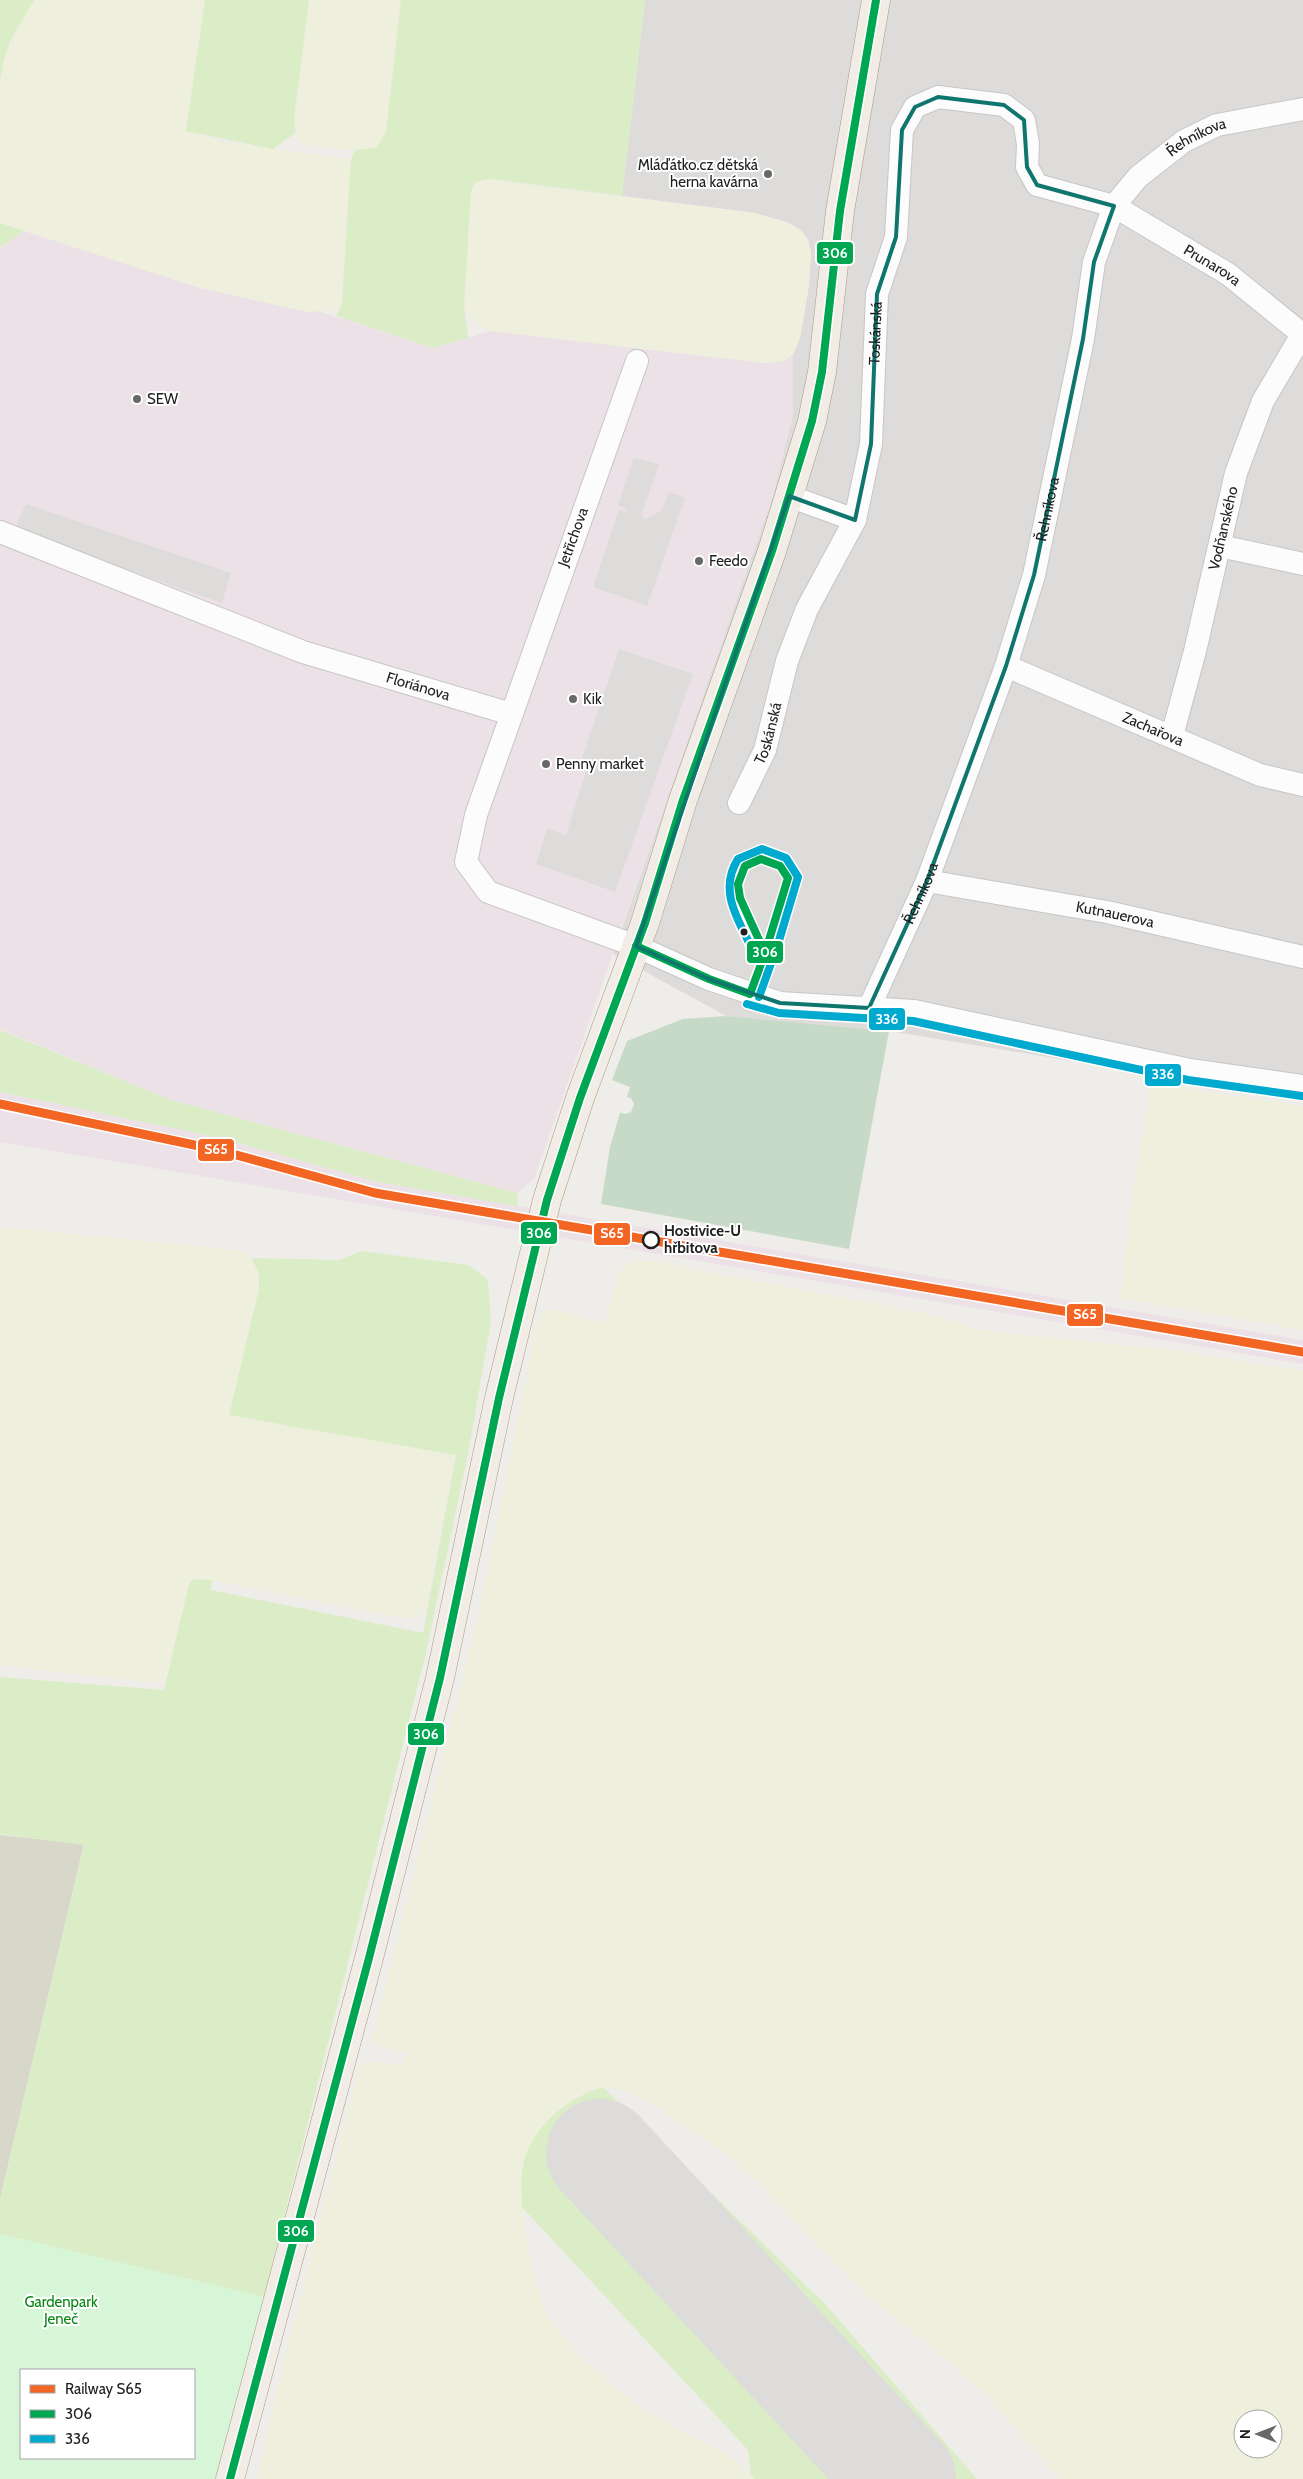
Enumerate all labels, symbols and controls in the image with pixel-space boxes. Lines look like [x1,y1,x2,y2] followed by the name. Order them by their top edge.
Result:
[1162,114,1228,160] street label: Řehníkova
[638,156,759,191] place label: Mláďátko.cz dětská herna kavárna
[762,168,774,180] marker: Mláďátko.cz dětská herna kavárna
[816,241,854,265] line badge: 306
[1180,241,1245,290] street label: Prunarova
[822,244,848,262] text: 306
[865,300,886,365] street label: Toskánská
[147,390,179,408] place label: SEW
[131,393,143,405] marker: SEW
[1031,475,1063,543] street label: Řehníkova
[1205,485,1242,572] street label: Vodňanského
[554,504,592,570] street label: Jetřichova
[709,552,748,570] place label: Feedo
[693,555,705,567] marker: Feedo
[384,668,453,705] street label: Floriánova
[583,690,602,708] place label: Kik
[567,693,579,705] marker: Kik
[750,700,786,767] street label: Toskánská
[1120,708,1187,750] street label: Zachařova
[556,755,644,773] place label: Penny market
[540,758,552,770] marker: Penny market
[899,859,942,927] street label: Řehníkova
[1075,898,1157,932] street label: Kutnauerova
[739,927,749,937] unlabelled marker
[746,940,784,964] line badge: 306
[752,943,778,961] text: 306
[868,1007,906,1031] line badge: 336
[876,1010,899,1028] text: 336
[1144,1063,1182,1087] line badge: 336
[1152,1065,1175,1083] text: 336
[197,1138,235,1162] line badge: S65
[204,1140,228,1158] text: S65
[520,1221,558,1245] line badge: 306
[593,1222,631,1246] line badge: S65
[664,1222,741,1257] place label: Hostivice-U hřbitova
[526,1224,552,1242] text: 306
[600,1224,624,1242] text: S65
[642,1231,660,1249] marker: Hostivice-U hřbitova
[1066,1303,1104,1327] line badge: S65
[1073,1305,1097,1323] text: S65
[407,1722,445,1746] line badge: 306
[413,1725,439,1743] text: 306
[277,2219,315,2243] line badge: 306
[283,2222,309,2240] text: 306
[24,2293,98,2328] park label: Gardenpark Jeneč
[20,2369,195,2459] legend
[65,2380,142,2398] text: Railway S65
[65,2405,92,2423] text: 306
[1233,2409,1283,2459] north arrow
[1236,2429,1254,2439] text: N
[65,2430,90,2448] text: 336

